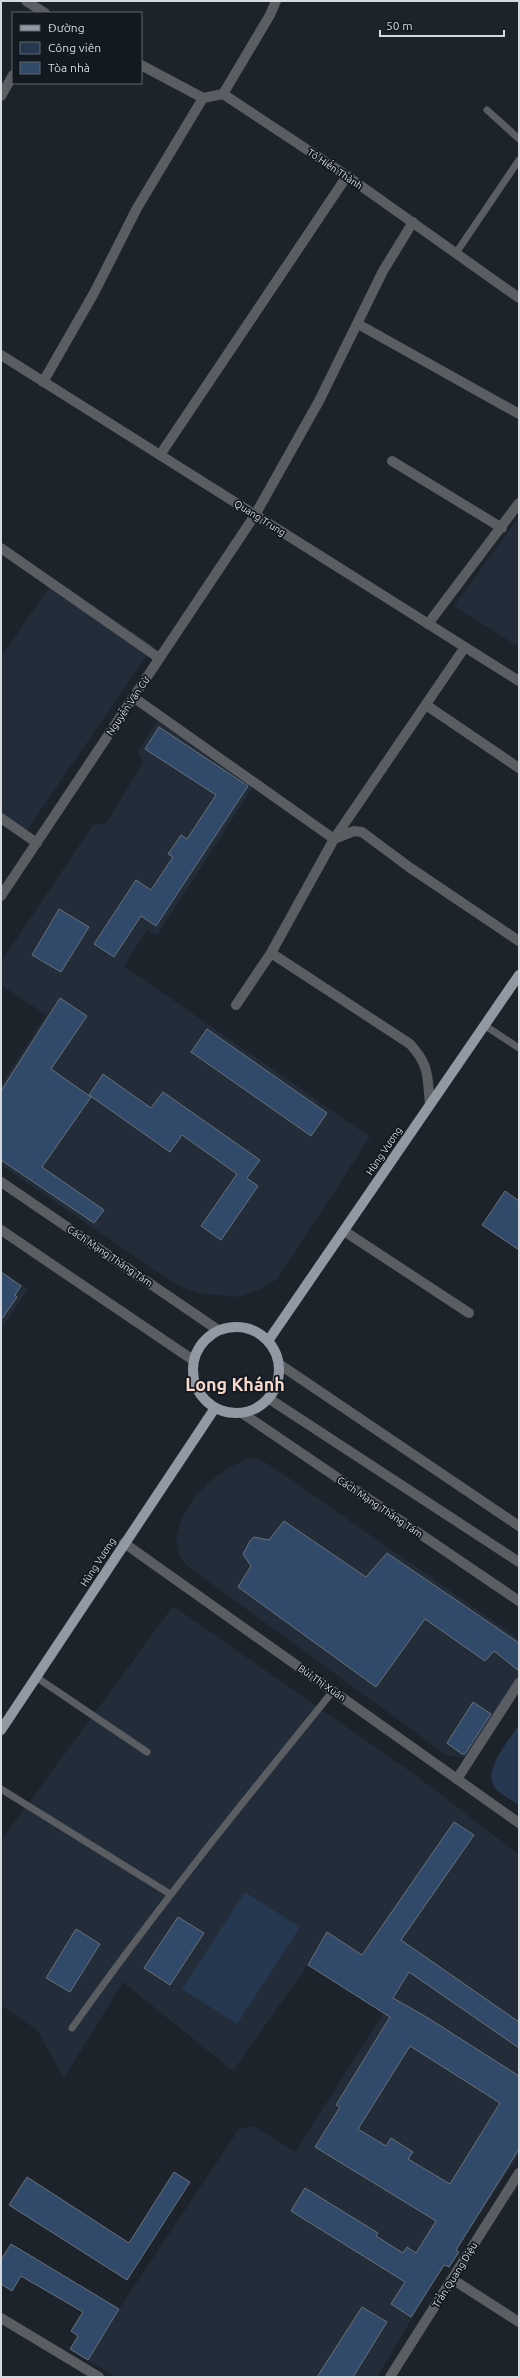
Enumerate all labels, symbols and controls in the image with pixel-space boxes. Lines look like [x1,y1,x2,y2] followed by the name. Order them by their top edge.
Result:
[12,12,142,84] legend
[380,12,504,38] scale bar
[386,19,413,32] text: 50 m
[48,21,85,34] text: Đường
[48,41,101,54] text: Công viên
[48,61,90,74] text: Tòa nhà
[305,145,365,191] street label: Tô Hiến Thành
[232,498,288,538] street label: Quang Trung
[104,674,152,737] street label: Nguyễn Văn Cừ
[364,1125,404,1177] street label: Hùng Vương
[65,1223,155,1290] street label: Cách Mạng Tháng Tám
[185,1374,285,1394] district label: Long Khánh
[335,1474,425,1541] street label: Cách Mạng Tháng Tám
[78,1536,118,1588] street label: Hùng Vương
[296,1663,348,1704] street label: Bùi Thị Xuân
[429,2239,480,2310] street label: Trần Quang Diệu

